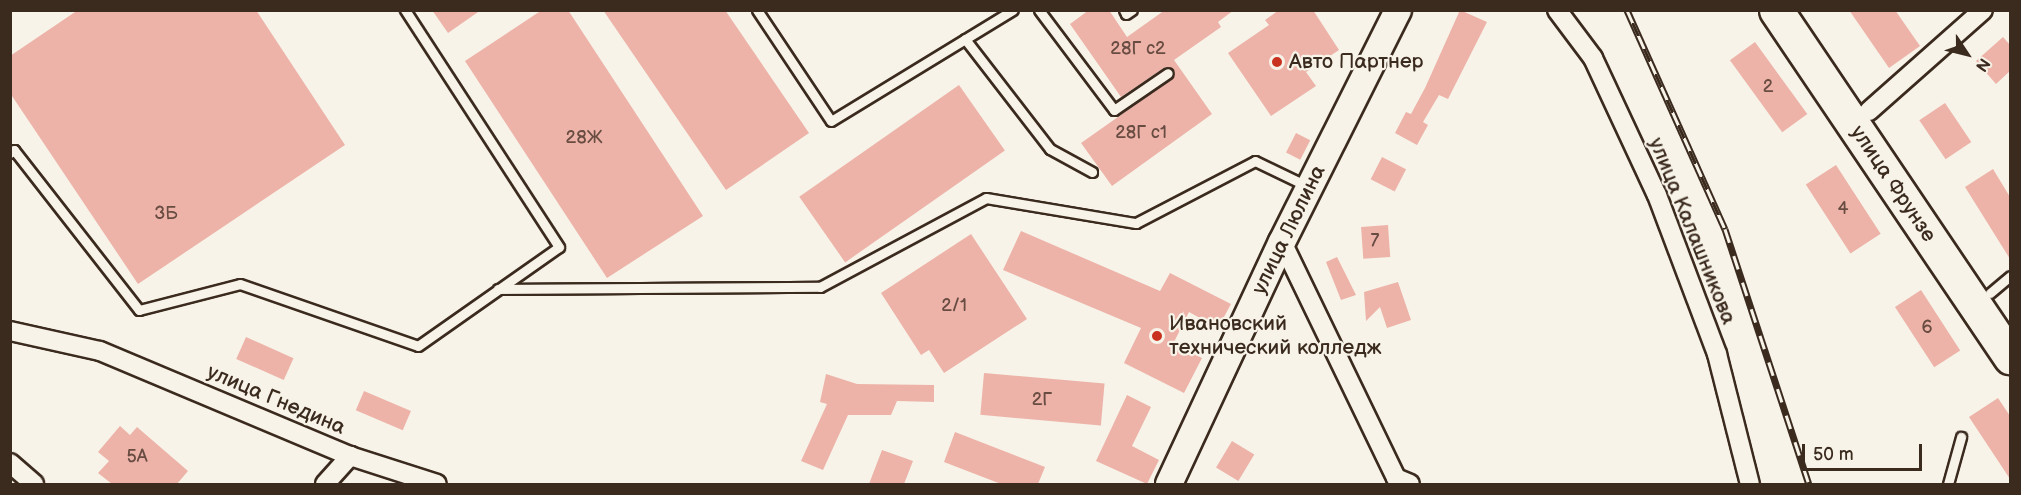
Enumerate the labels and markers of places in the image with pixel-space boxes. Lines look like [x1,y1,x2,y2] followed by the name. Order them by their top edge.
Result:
[1289,49,1423,75] place label: Авто Партнер
[1270,55,1284,69] marker: Авто Партнер
[1169,311,1381,361] place label: Ивановский технический колледж
[1150,329,1164,343] marker: Ивановский технический колледж

